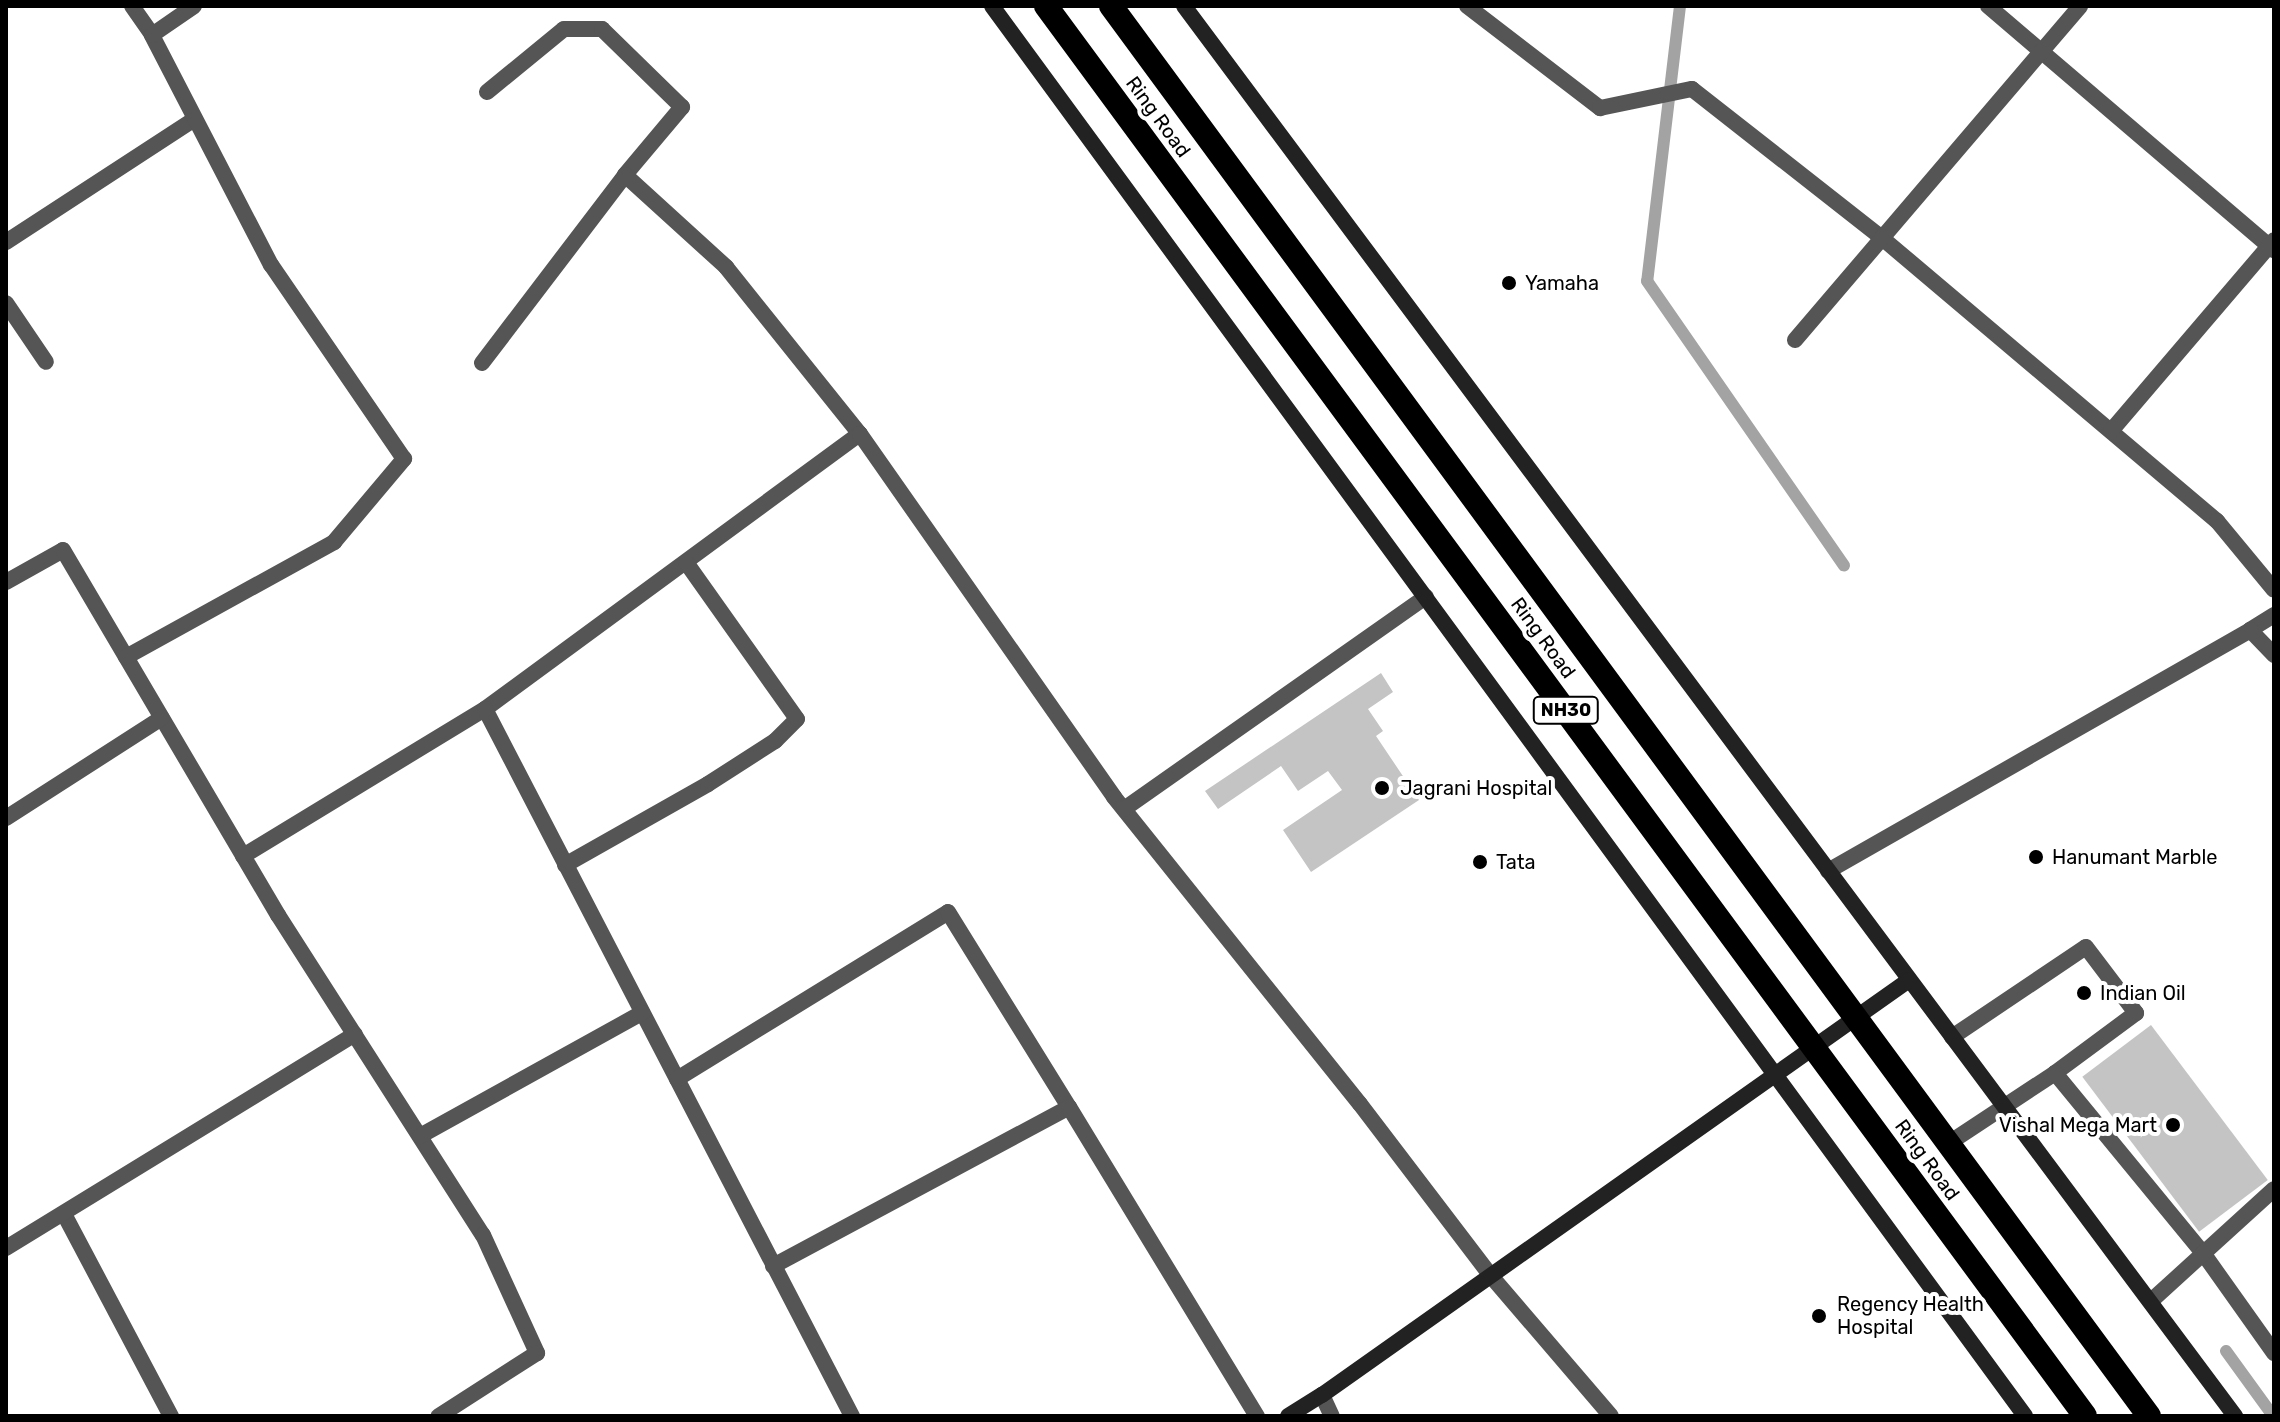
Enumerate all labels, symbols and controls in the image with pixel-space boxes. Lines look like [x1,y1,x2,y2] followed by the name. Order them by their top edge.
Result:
[1121,72,1195,162] street label: Ring Road
[1525,271,1599,295] place label: Yamaha
[1500,274,1518,292] marker: Yamaha
[1506,593,1580,683] street label: Ring Road
[1532,696,1600,724] road number: NH30
[1400,776,1552,800] place label: Jagrani Hospital
[1371,777,1393,799] marker: Jagrani Hospital
[2052,845,2217,869] place label: Hanumant Marble
[2027,848,2045,866] marker: Hanumant Marble
[1496,850,1536,874] place label: Tata
[1471,853,1489,871] marker: Tata
[2100,981,2186,1005] place label: Indian Oil
[2075,984,2093,1002] marker: Indian Oil
[1999,1113,2157,1137] place label: Vishal Mega Mart
[1890,1115,1964,1205] street label: Ring Road
[2164,1116,2182,1134] marker: Vishal Mega Mart
[1837,1292,1984,1339] place label: Regency Health Hospital
[1808,1305,1830,1327] marker: Regency Health Hospital

